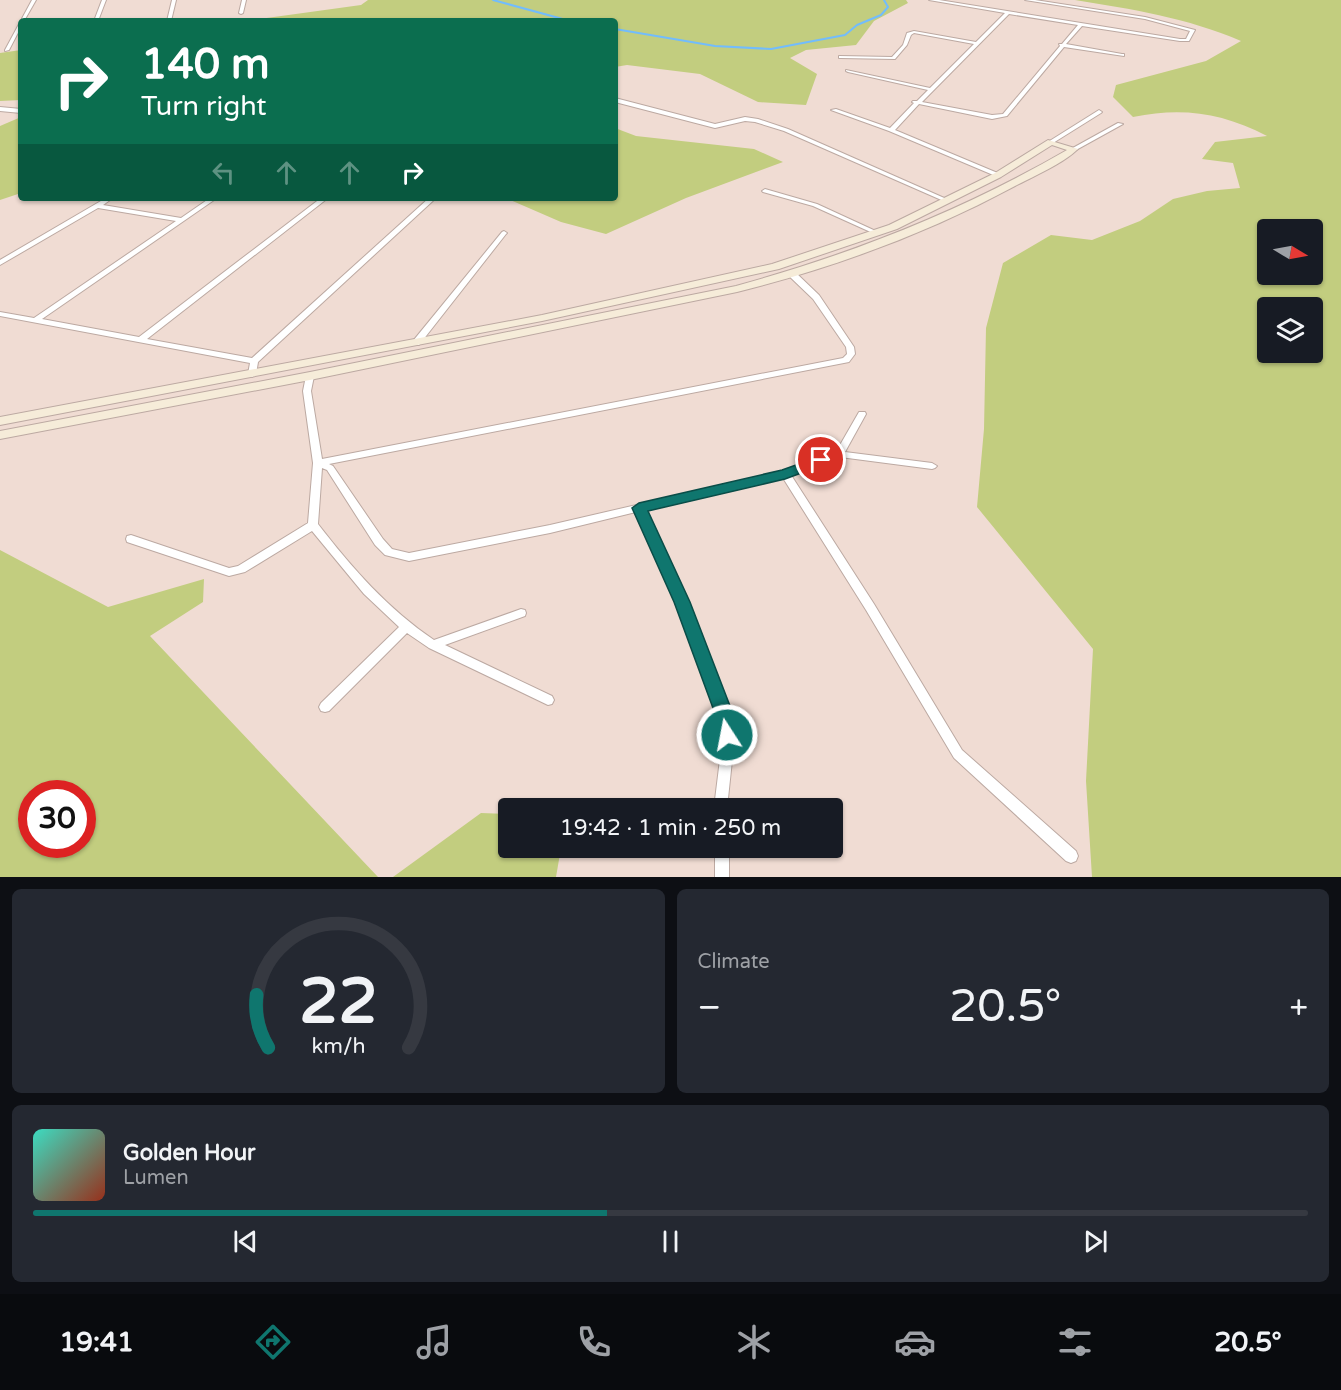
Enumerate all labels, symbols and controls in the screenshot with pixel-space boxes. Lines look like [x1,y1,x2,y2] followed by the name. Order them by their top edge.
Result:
[141,39,270,90] text: 140 m
[42,42,120,120] icon: right
[141,90,267,123] text: Turn right
[207,156,240,189] icon: left
[270,156,303,189] icon: ahead
[333,156,366,189] icon: ahead
[396,156,429,189] icon: right
[1257,219,1323,285] north arrow
[1257,219,1323,363] map controls
[1257,297,1323,363] button: layers
[795,434,846,485] pin
[804,443,837,476] icon: arrive
[695,703,759,767] position arrow
[18,780,96,858] speed limit sign: 30
[560,815,781,841] text: 19:42 · 1 min · 250 m
[698,950,770,974] text: Climate
[299,965,377,1040] text: 22
[949,980,1062,1034] text: 20.5°
[698,988,721,1027] text: −
[1289,988,1308,1027] text: +
[311,1033,365,1059] text: km/h
[123,1140,255,1166] text: Golden Hour
[123,1166,189,1190] text: Lumen
[229,1225,262,1258] icon: previous
[654,1225,687,1258] icon: pause
[1079,1225,1112,1258] icon: next
[252,1321,294,1363] icon: directions
[413,1321,455,1363] icon: music
[573,1321,615,1363] icon: phone
[733,1321,775,1363] icon: climate
[894,1321,936,1363] icon: car
[1054,1321,1096,1363] icon: filters
[59,1326,134,1359] text: 19:41
[1214,1326,1282,1359] text: 20.5°

